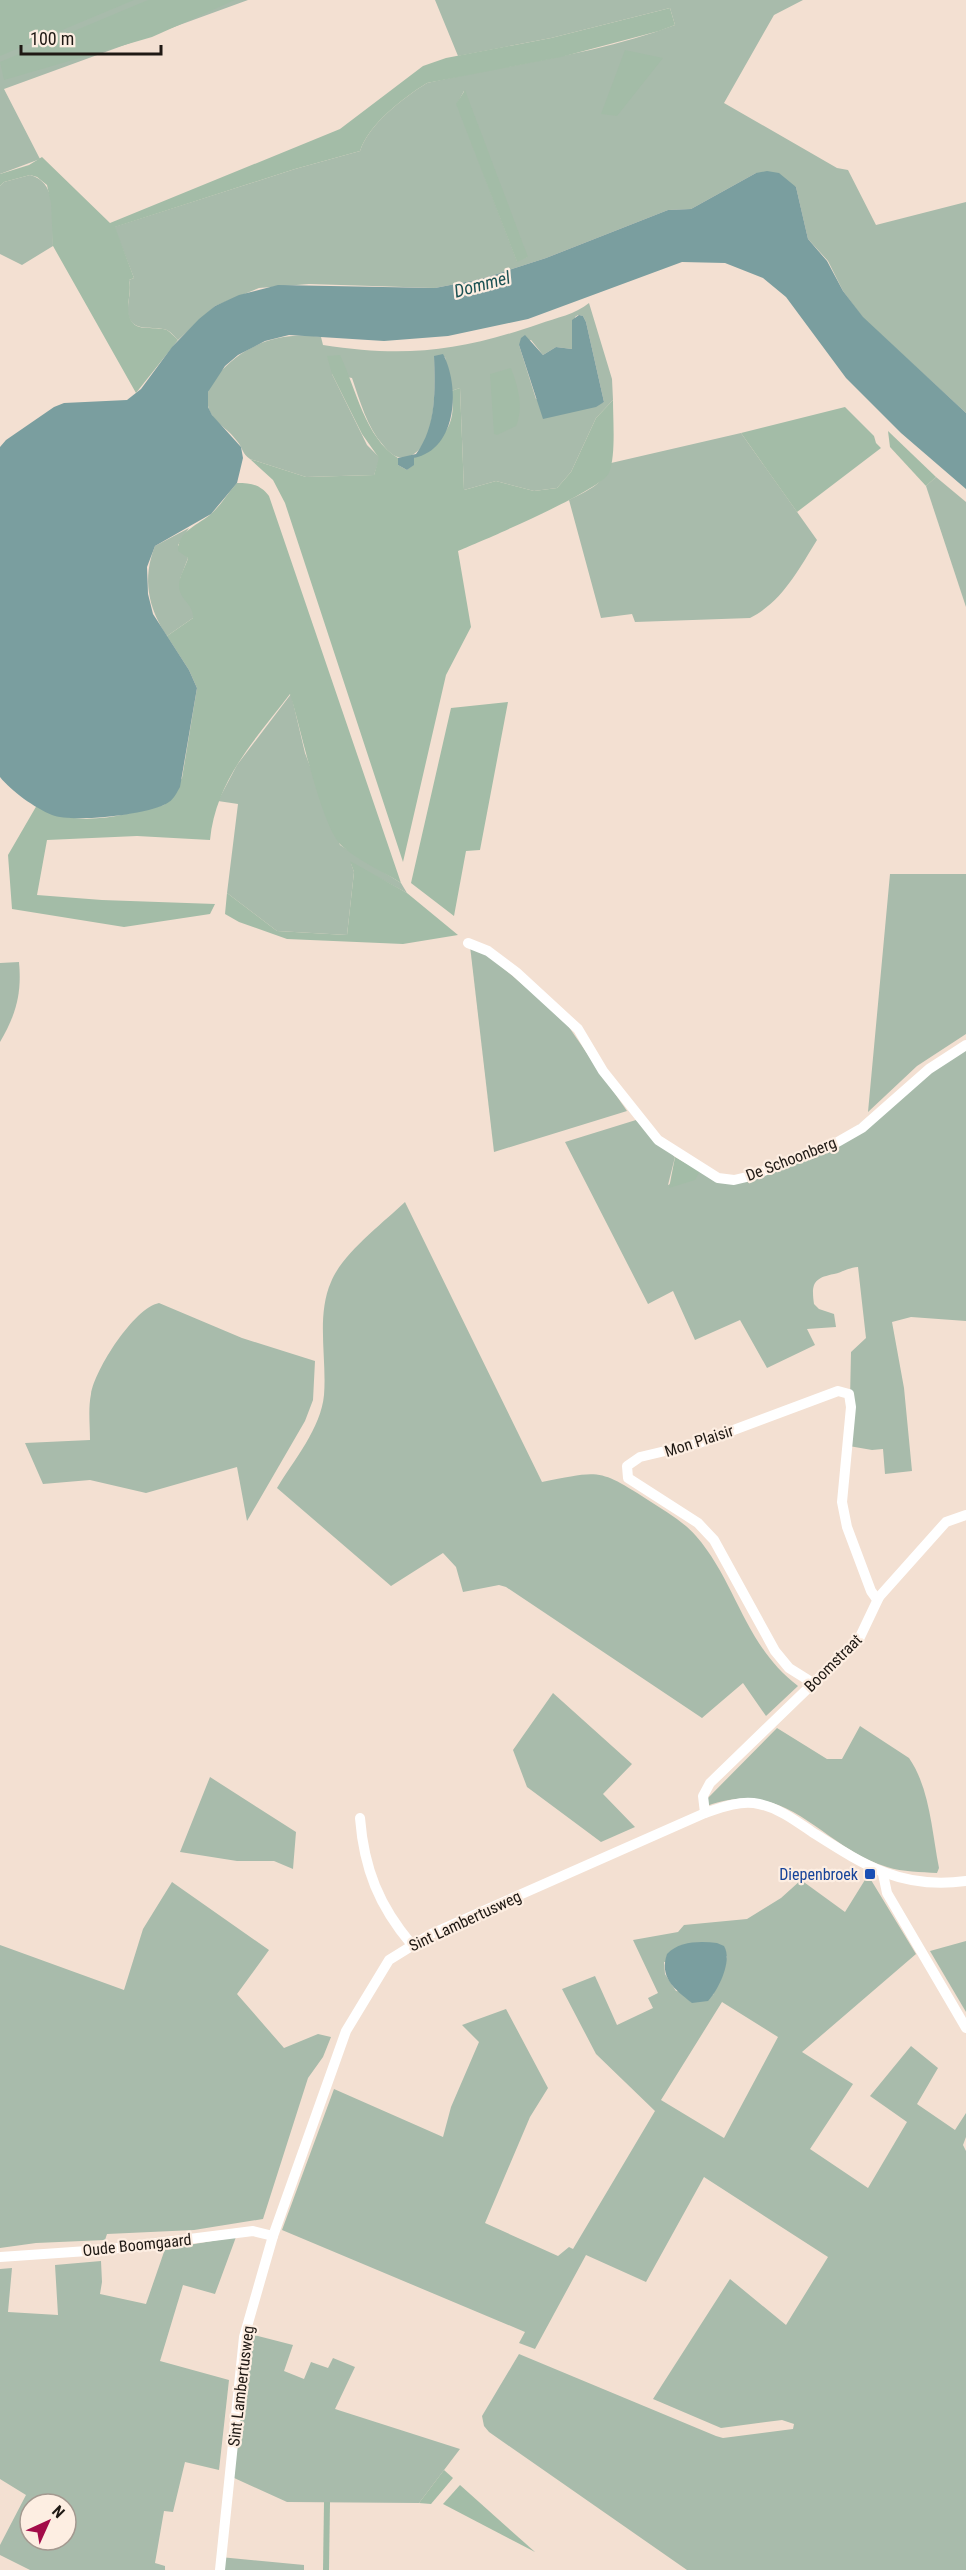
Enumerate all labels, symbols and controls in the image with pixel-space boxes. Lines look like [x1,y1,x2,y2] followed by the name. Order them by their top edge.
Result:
[21,18,160,56] scale bar
[30,28,74,49] text: 100 m
[452,266,513,302] water label: Dommel
[743,1133,839,1185] street label: De Schoonberg
[662,1421,736,1461] street label: Mon Plaisir
[800,1630,866,1696] street label: Boomstraat
[779,1865,859,1884] place label: Diepenbroek
[863,1867,877,1881] marker: Diepenbroek
[406,1887,524,1955] street label: Sint Lambertusweg
[82,2230,192,2260] street label: Oude Boomgaard
[224,2324,258,2448] street label: Sint Lambertusweg
[18,2492,78,2552] north arrow
[48,2502,68,2522] text: N

